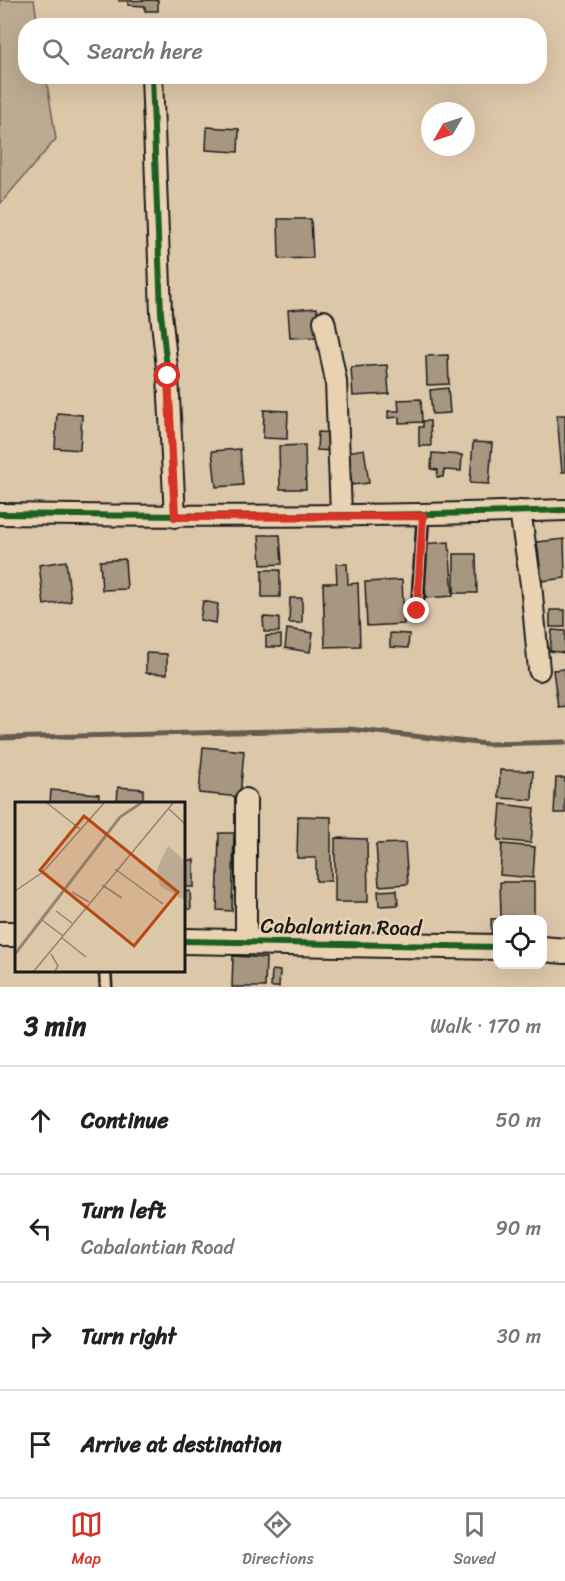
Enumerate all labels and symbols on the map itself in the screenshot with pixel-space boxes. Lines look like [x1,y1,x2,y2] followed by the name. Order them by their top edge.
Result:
[421,102,475,156] north arrow
[154,362,180,388] route start
[403,597,429,623] route end
[15,802,184,972] inset map
[260,907,424,947] street label: Cabalantian Road

